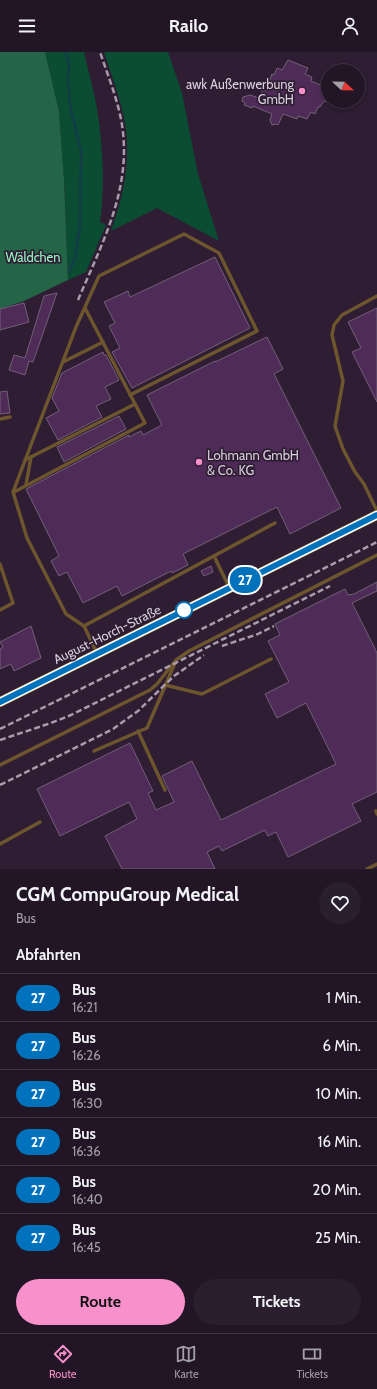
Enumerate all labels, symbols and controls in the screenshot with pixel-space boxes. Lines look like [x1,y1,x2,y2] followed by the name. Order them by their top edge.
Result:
[16,15,38,37] icon: menu
[169,15,208,37] text: Railo
[339,15,361,37] icon: person
[321,64,365,108] north arrow
[321,64,365,108] map controls
[186,76,295,107] place label: awk Außenwerbung GmbH
[297,86,307,96] marker: awk Außenwerbung GmbH
[5,249,61,265] park label: Wäldchen
[207,447,299,478] place label: Lohmann GmbH & Co. KG
[194,457,204,467] marker: Lohmann GmbH & Co. KG
[227,567,263,593] line badge: 27
[238,571,252,589] text: 27
[51,601,164,667] street label: August-Horch-Straße
[175,601,193,619] unlabelled marker
[319,882,361,924] button: heart
[16,883,239,906] text: CGM CompuGroup Medical
[16,910,36,926] text: Bus
[16,946,81,964] text: Abfahrten
[72,981,96,999] text: Bus
[31,989,45,1007] text: 27
[326,989,361,1007] text: 1 Min.
[72,999,97,1015] text: 16:21
[72,1029,96,1047] text: Bus
[31,1037,45,1055] text: 27
[322,1037,361,1055] text: 6 Min.
[72,1047,101,1063] text: 16:26
[72,1077,96,1095] text: Bus
[31,1085,45,1103] text: 27
[316,1085,361,1103] text: 10 Min.
[72,1095,102,1111] text: 16:30
[72,1125,96,1143] text: Bus
[31,1133,45,1151] text: 27
[318,1133,361,1151] text: 16 Min.
[72,1143,101,1159] text: 16:36
[72,1173,96,1191] text: Bus
[31,1181,45,1199] text: 27
[313,1181,361,1199] text: 20 Min.
[72,1191,103,1207] text: 16:40
[72,1221,96,1239] text: Bus
[31,1229,45,1247] text: 27
[315,1229,361,1247] text: 25 Min.
[72,1239,101,1255] text: 16:45
[16,1279,185,1325] button: Route
[193,1279,361,1325] button: Tickets
[49,1343,76,1381] tab: Route
[174,1343,199,1381] tab: Karte
[296,1343,328,1381] tab: Tickets

